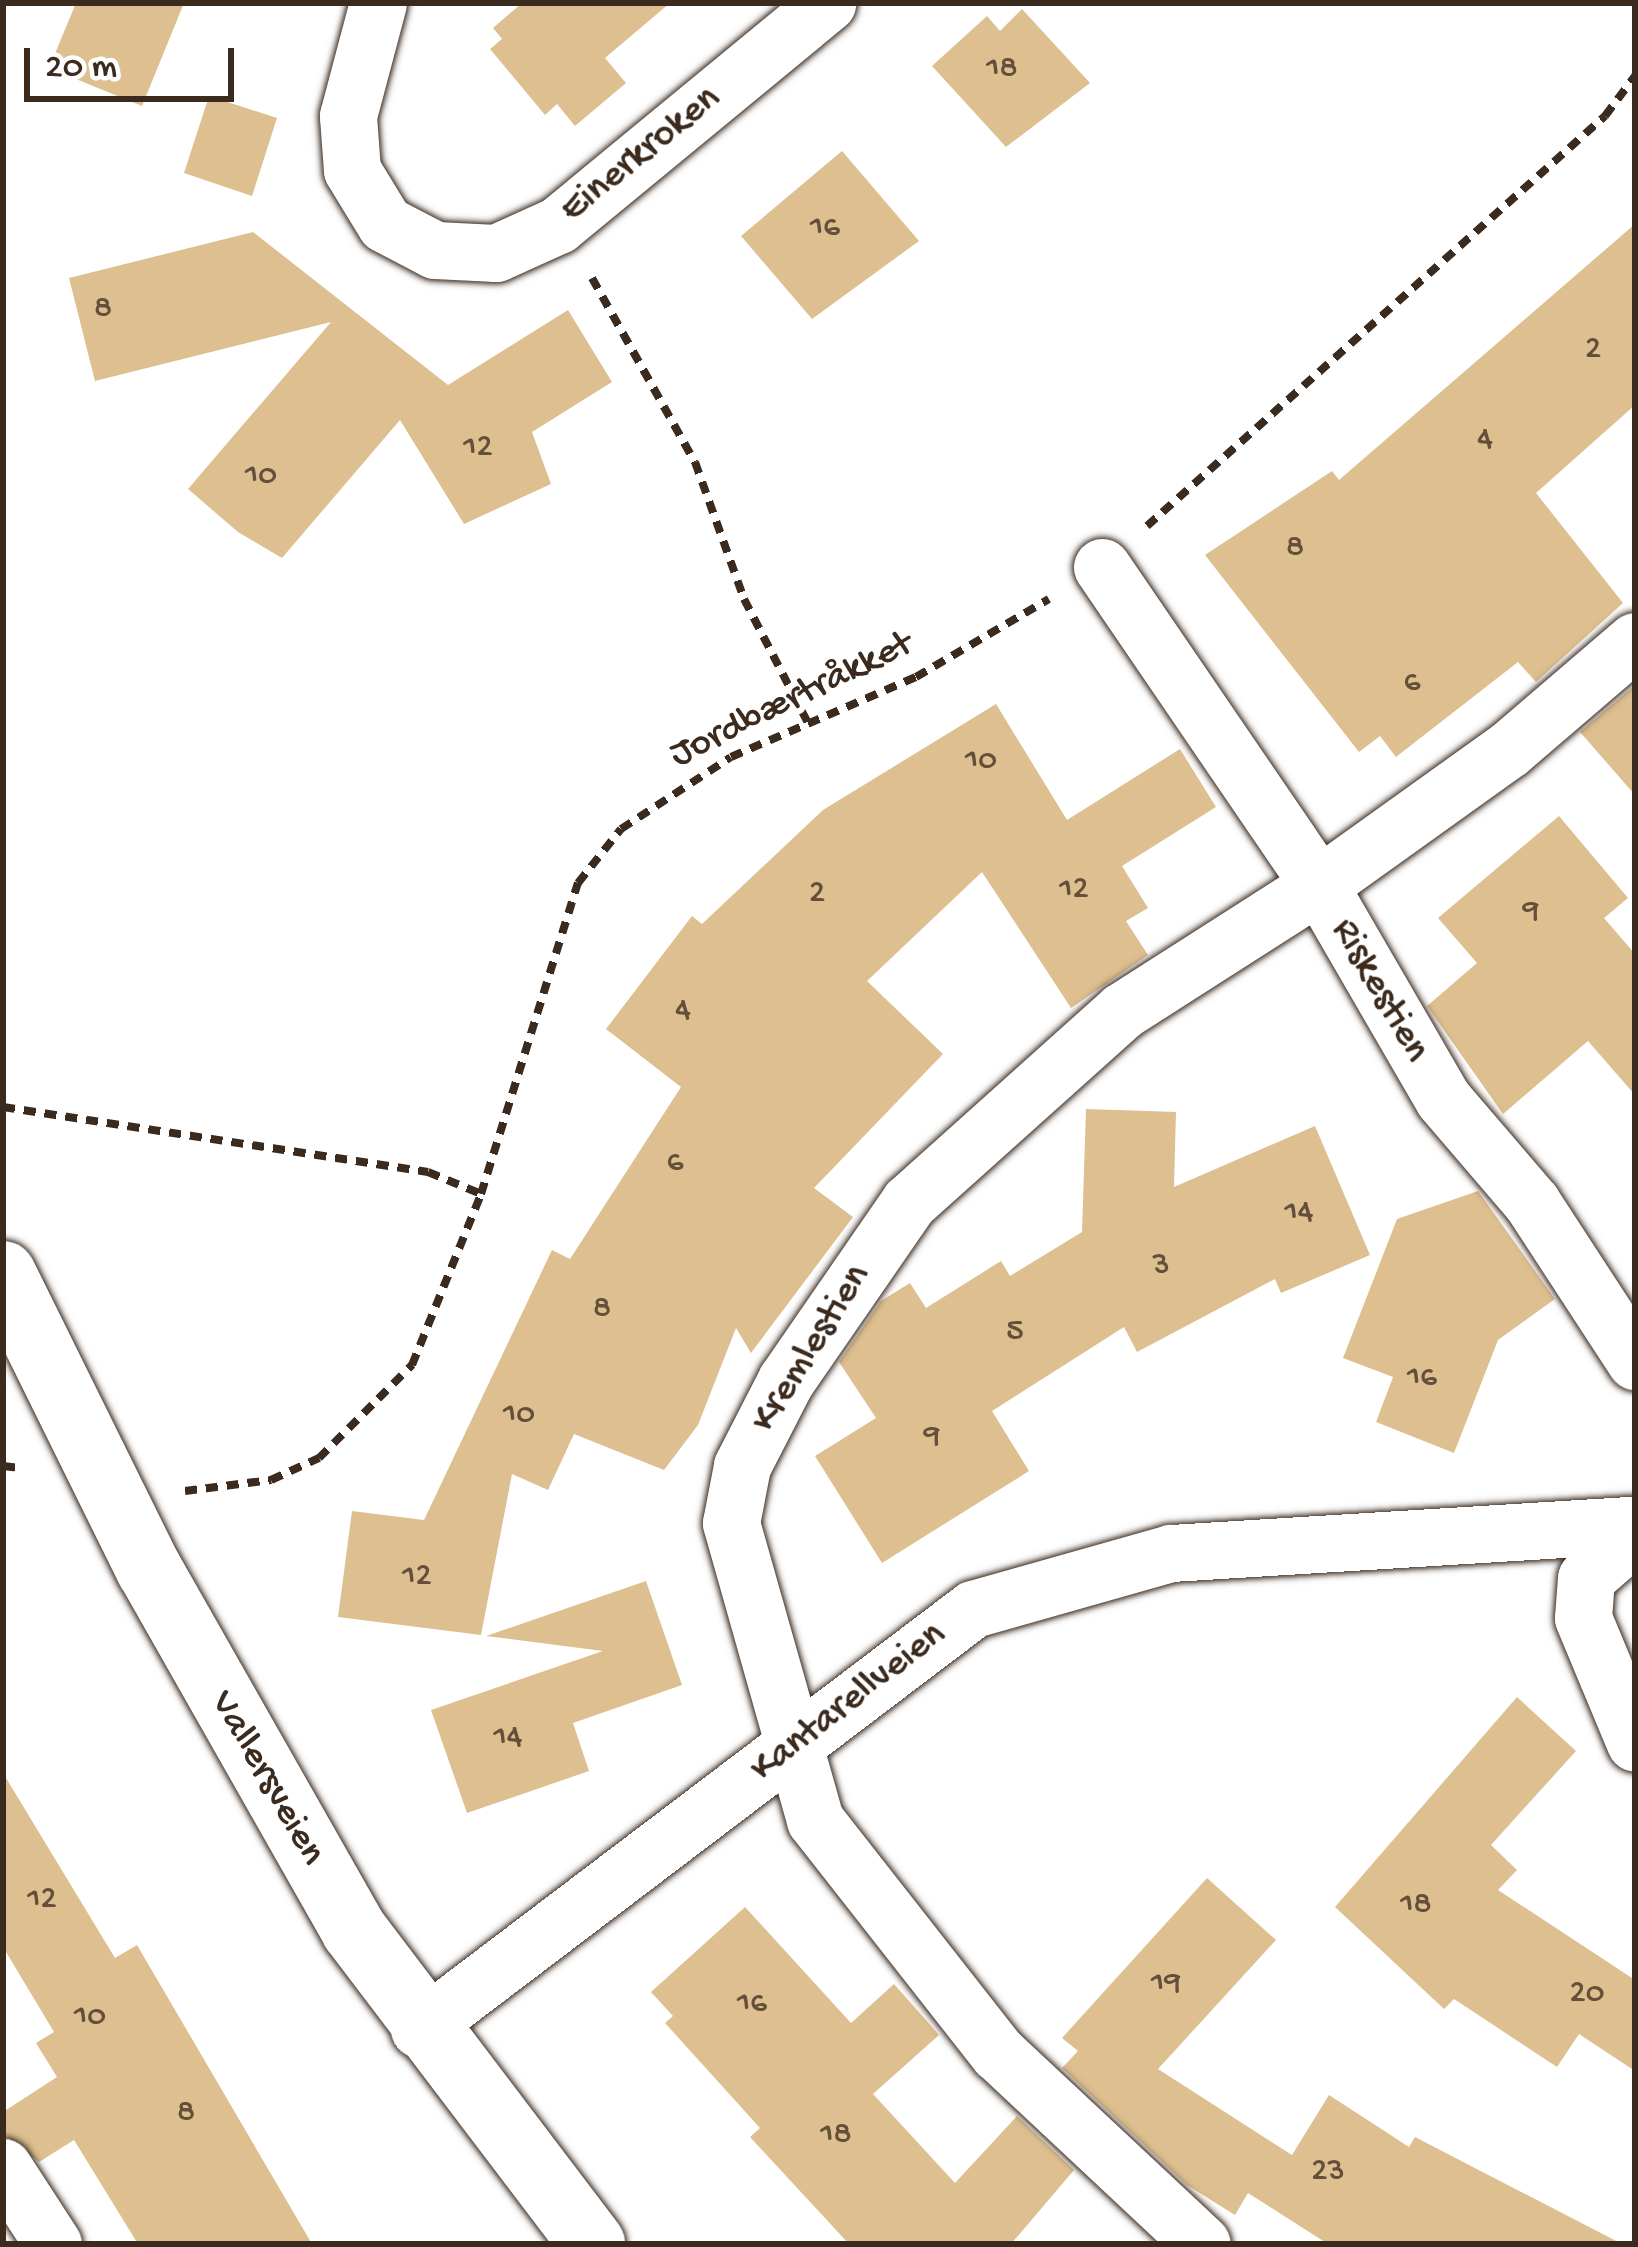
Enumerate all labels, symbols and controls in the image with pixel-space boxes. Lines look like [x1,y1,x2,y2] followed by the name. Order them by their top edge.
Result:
[30,24,240,98] scale bar
[45,47,117,90] text: 20 m
[986,50,1018,90] house number: 18
[551,76,731,234] street label: Einerkroken
[810,209,840,249] house number: 16
[94,290,112,330] house number: 8
[1585,331,1601,371] house number: 2
[1477,421,1493,461] house number: 4
[463,429,493,469] house number: 12
[245,457,277,497] house number: 10
[1286,529,1304,569] house number: 8
[663,622,921,780] street label: Jordbærtråkket
[1404,664,1420,704] house number: 6
[965,742,997,782] house number: 10
[1059,871,1089,911] house number: 12
[809,875,825,915] house number: 2
[1523,893,1539,933] house number: 9
[1319,911,1439,1071] street label: Riskestien
[675,992,691,1032] house number: 4
[667,1144,683,1184] house number: 6
[1285,1194,1313,1234] house number: 14
[1152,1247,1170,1287] house number: 3
[742,1256,882,1442] street label: Kremlestien
[593,1290,611,1330] house number: 8
[1006,1313,1024,1353] house number: 5
[1407,1359,1437,1399] house number: 16
[503,1396,535,1436] house number: 10
[924,1418,940,1458] house number: 9
[402,1558,432,1598] house number: 12
[742,1612,956,1794] street label: Kantarellveien
[197,1684,335,1874] street label: Vallersveien
[494,1719,522,1759] house number: 14
[27,1881,57,1921] house number: 12
[1400,1886,1432,1926] house number: 18
[1151,1965,1181,2005] house number: 19
[1570,1975,1604,2015] house number: 20
[737,1985,767,2025] house number: 16
[74,1998,106,2038] house number: 10
[177,2094,195,2134] house number: 8
[820,2116,852,2156] house number: 18
[1311,2153,1345,2193] house number: 23

